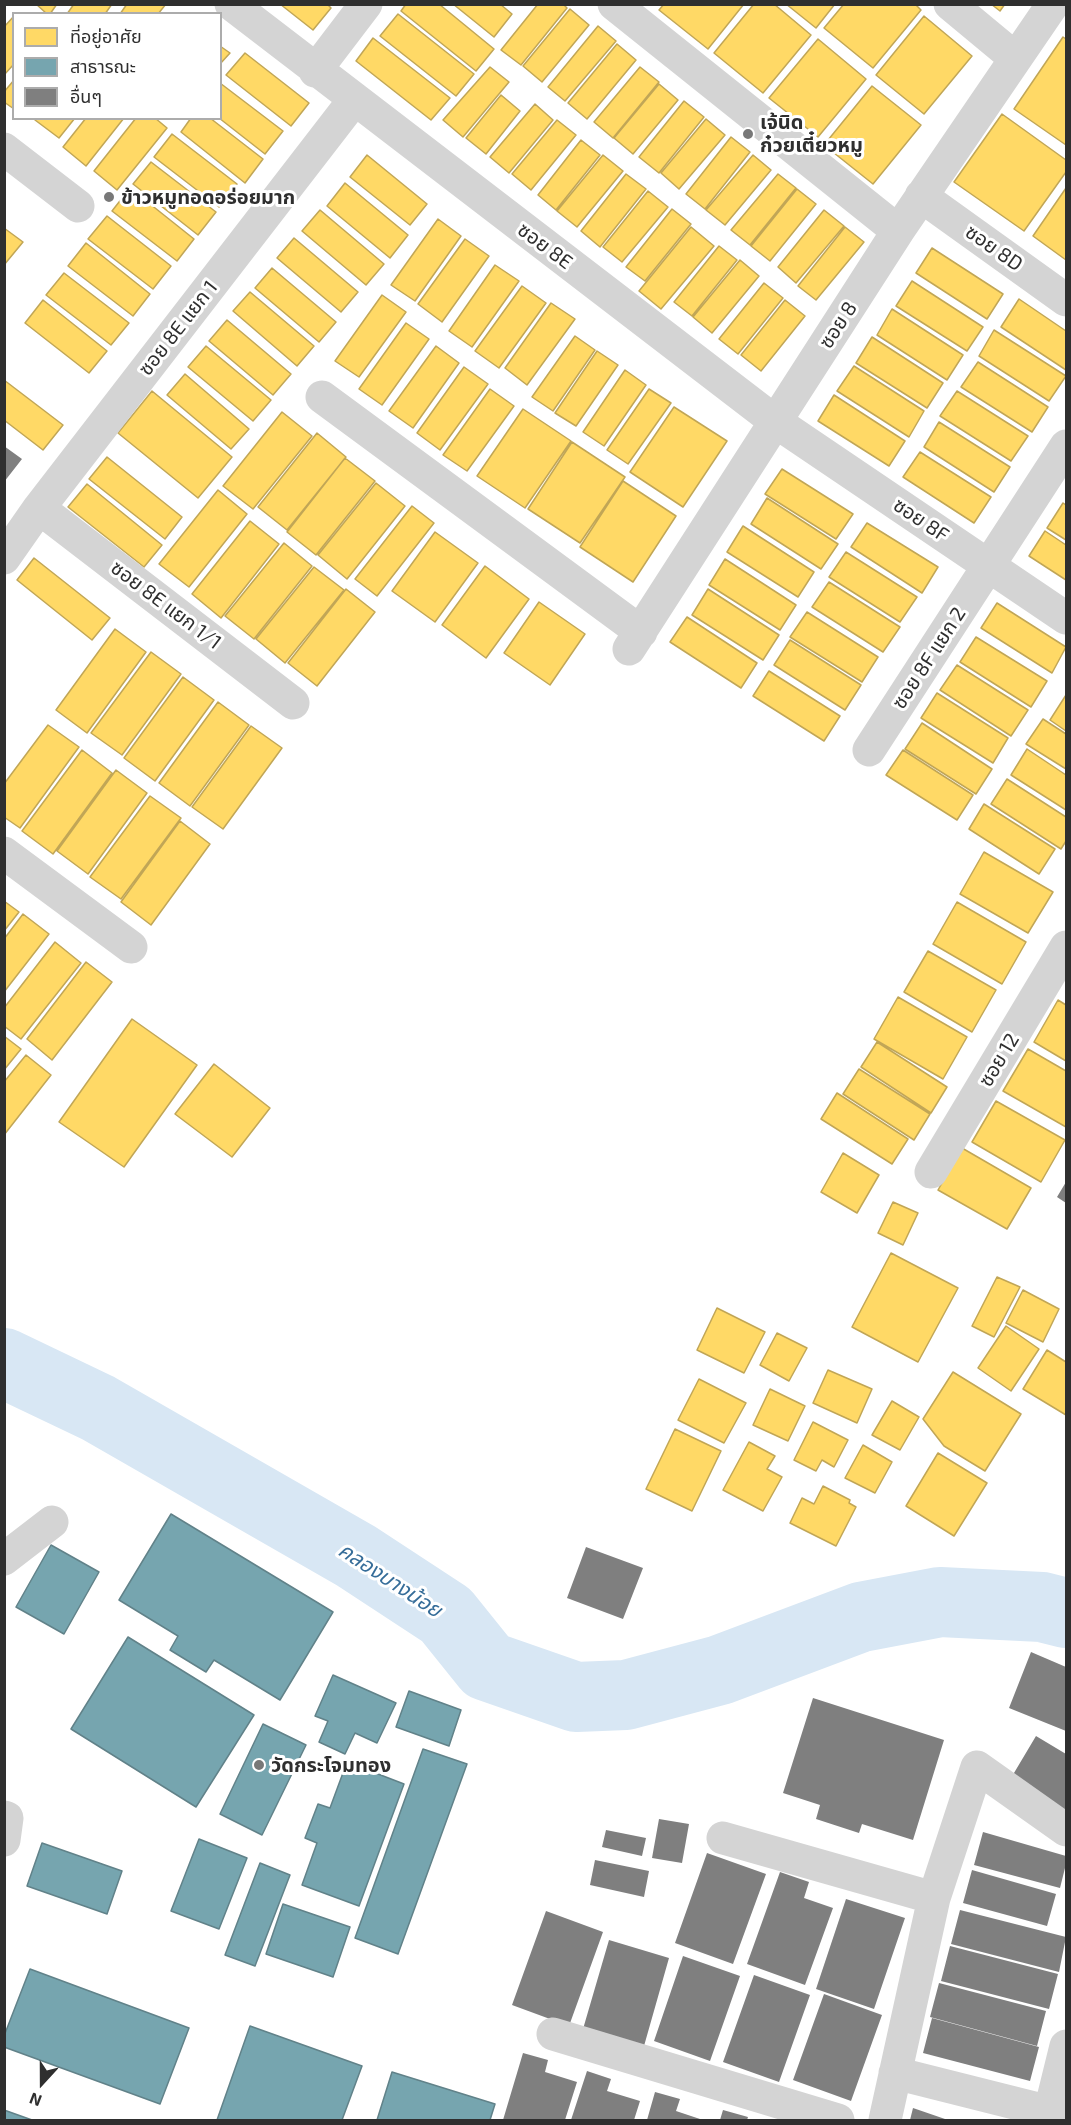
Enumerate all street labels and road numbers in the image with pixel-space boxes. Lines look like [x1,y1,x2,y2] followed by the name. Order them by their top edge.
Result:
[513,218,577,274] street label: ซอย 8E
[961,220,1027,276] street label: ซอย 8D
[134,276,222,380] street label: ซอย 8E แยก 1
[814,297,862,353] street label: ซอย 8
[889,493,953,547] street label: ซอย 8F
[106,556,226,654] street label: ซอย 8E แยก 1/1
[887,603,971,713] street label: ซอย 8F แยก 2
[974,1029,1024,1091] street label: ซอย 12

